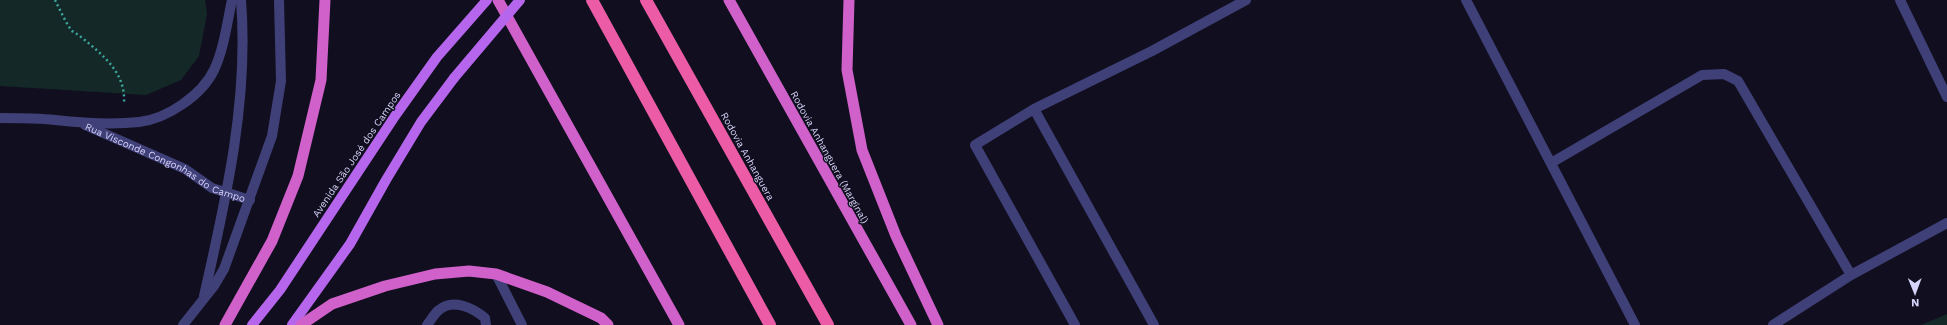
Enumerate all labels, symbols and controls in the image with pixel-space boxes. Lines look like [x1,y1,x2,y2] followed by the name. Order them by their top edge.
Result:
[310,89,403,219] street label: Avenida São José dos Campos
[789,89,871,225] street label: Rodovia Anhanguera (Marginal)
[719,110,776,202] street label: Rodovia Anhanguera
[83,121,247,204] street label: Rua Visconde Congonhas do Campo
[1895,273,1935,313] north arrow
[1911,296,1919,309] text: N

